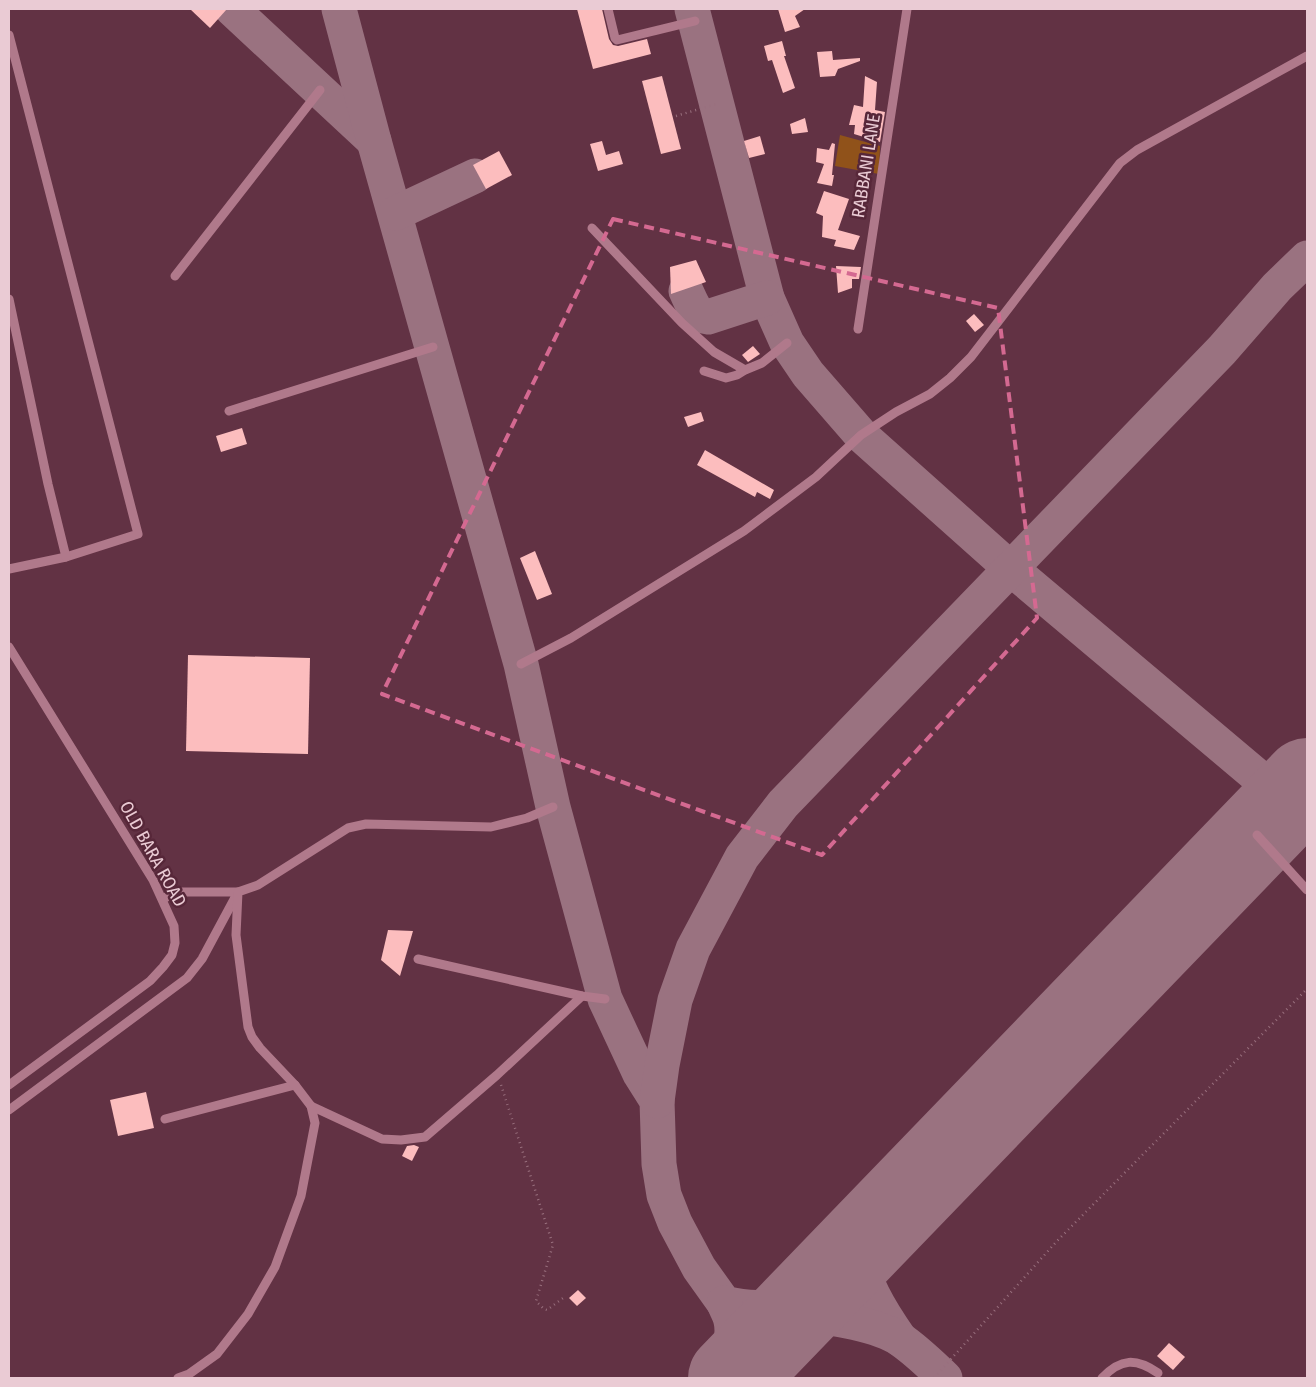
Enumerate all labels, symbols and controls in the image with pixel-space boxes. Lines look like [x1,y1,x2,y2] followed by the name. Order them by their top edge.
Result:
[847,112,885,220] street label: RABBANI LANE
[115,797,191,911] street label: OLD BARA ROAD

